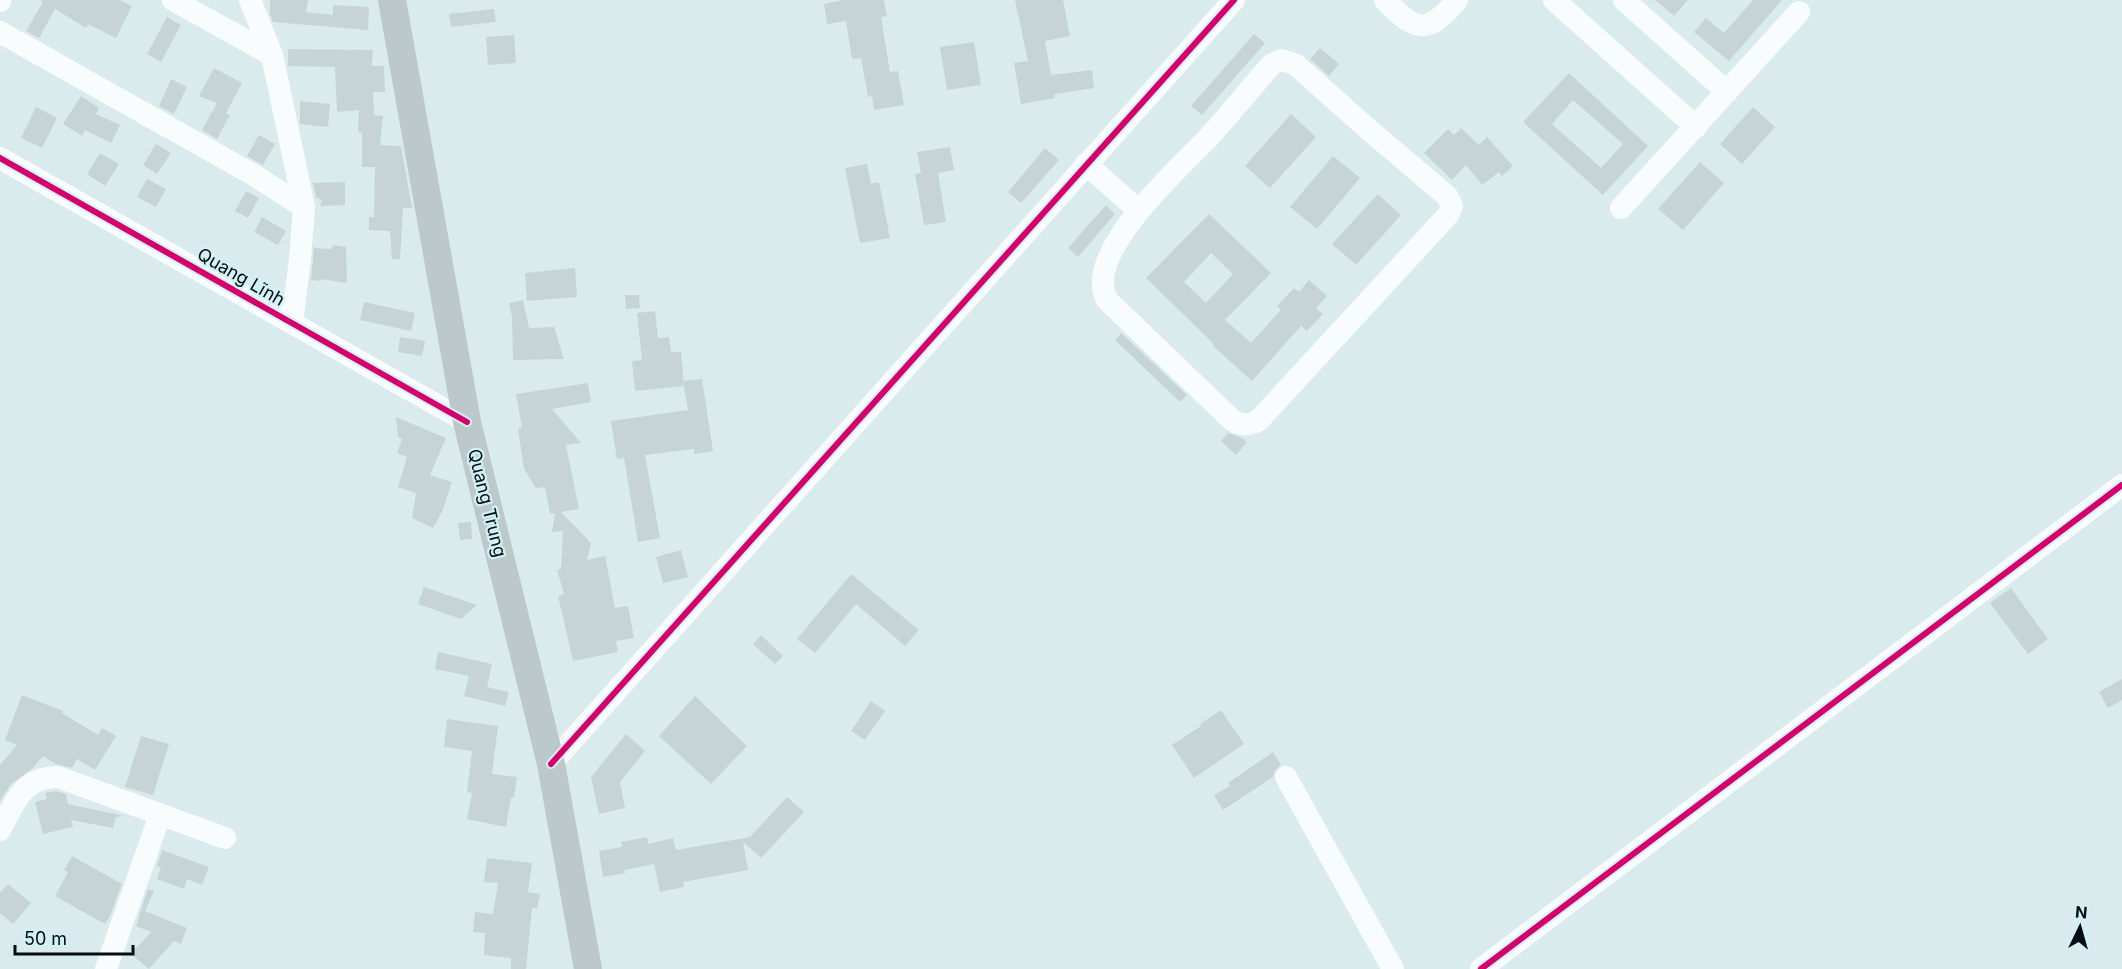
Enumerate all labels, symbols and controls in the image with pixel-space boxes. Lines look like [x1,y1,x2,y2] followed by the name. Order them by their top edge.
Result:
[194,243,289,310] street label: Quang Lĩnh
[464,447,511,559] street label: Quang Trung
[2050,897,2110,957] north arrow
[2074,902,2088,923] text: N
[15,918,134,956] scale bar
[24,928,67,949] text: 50 m

